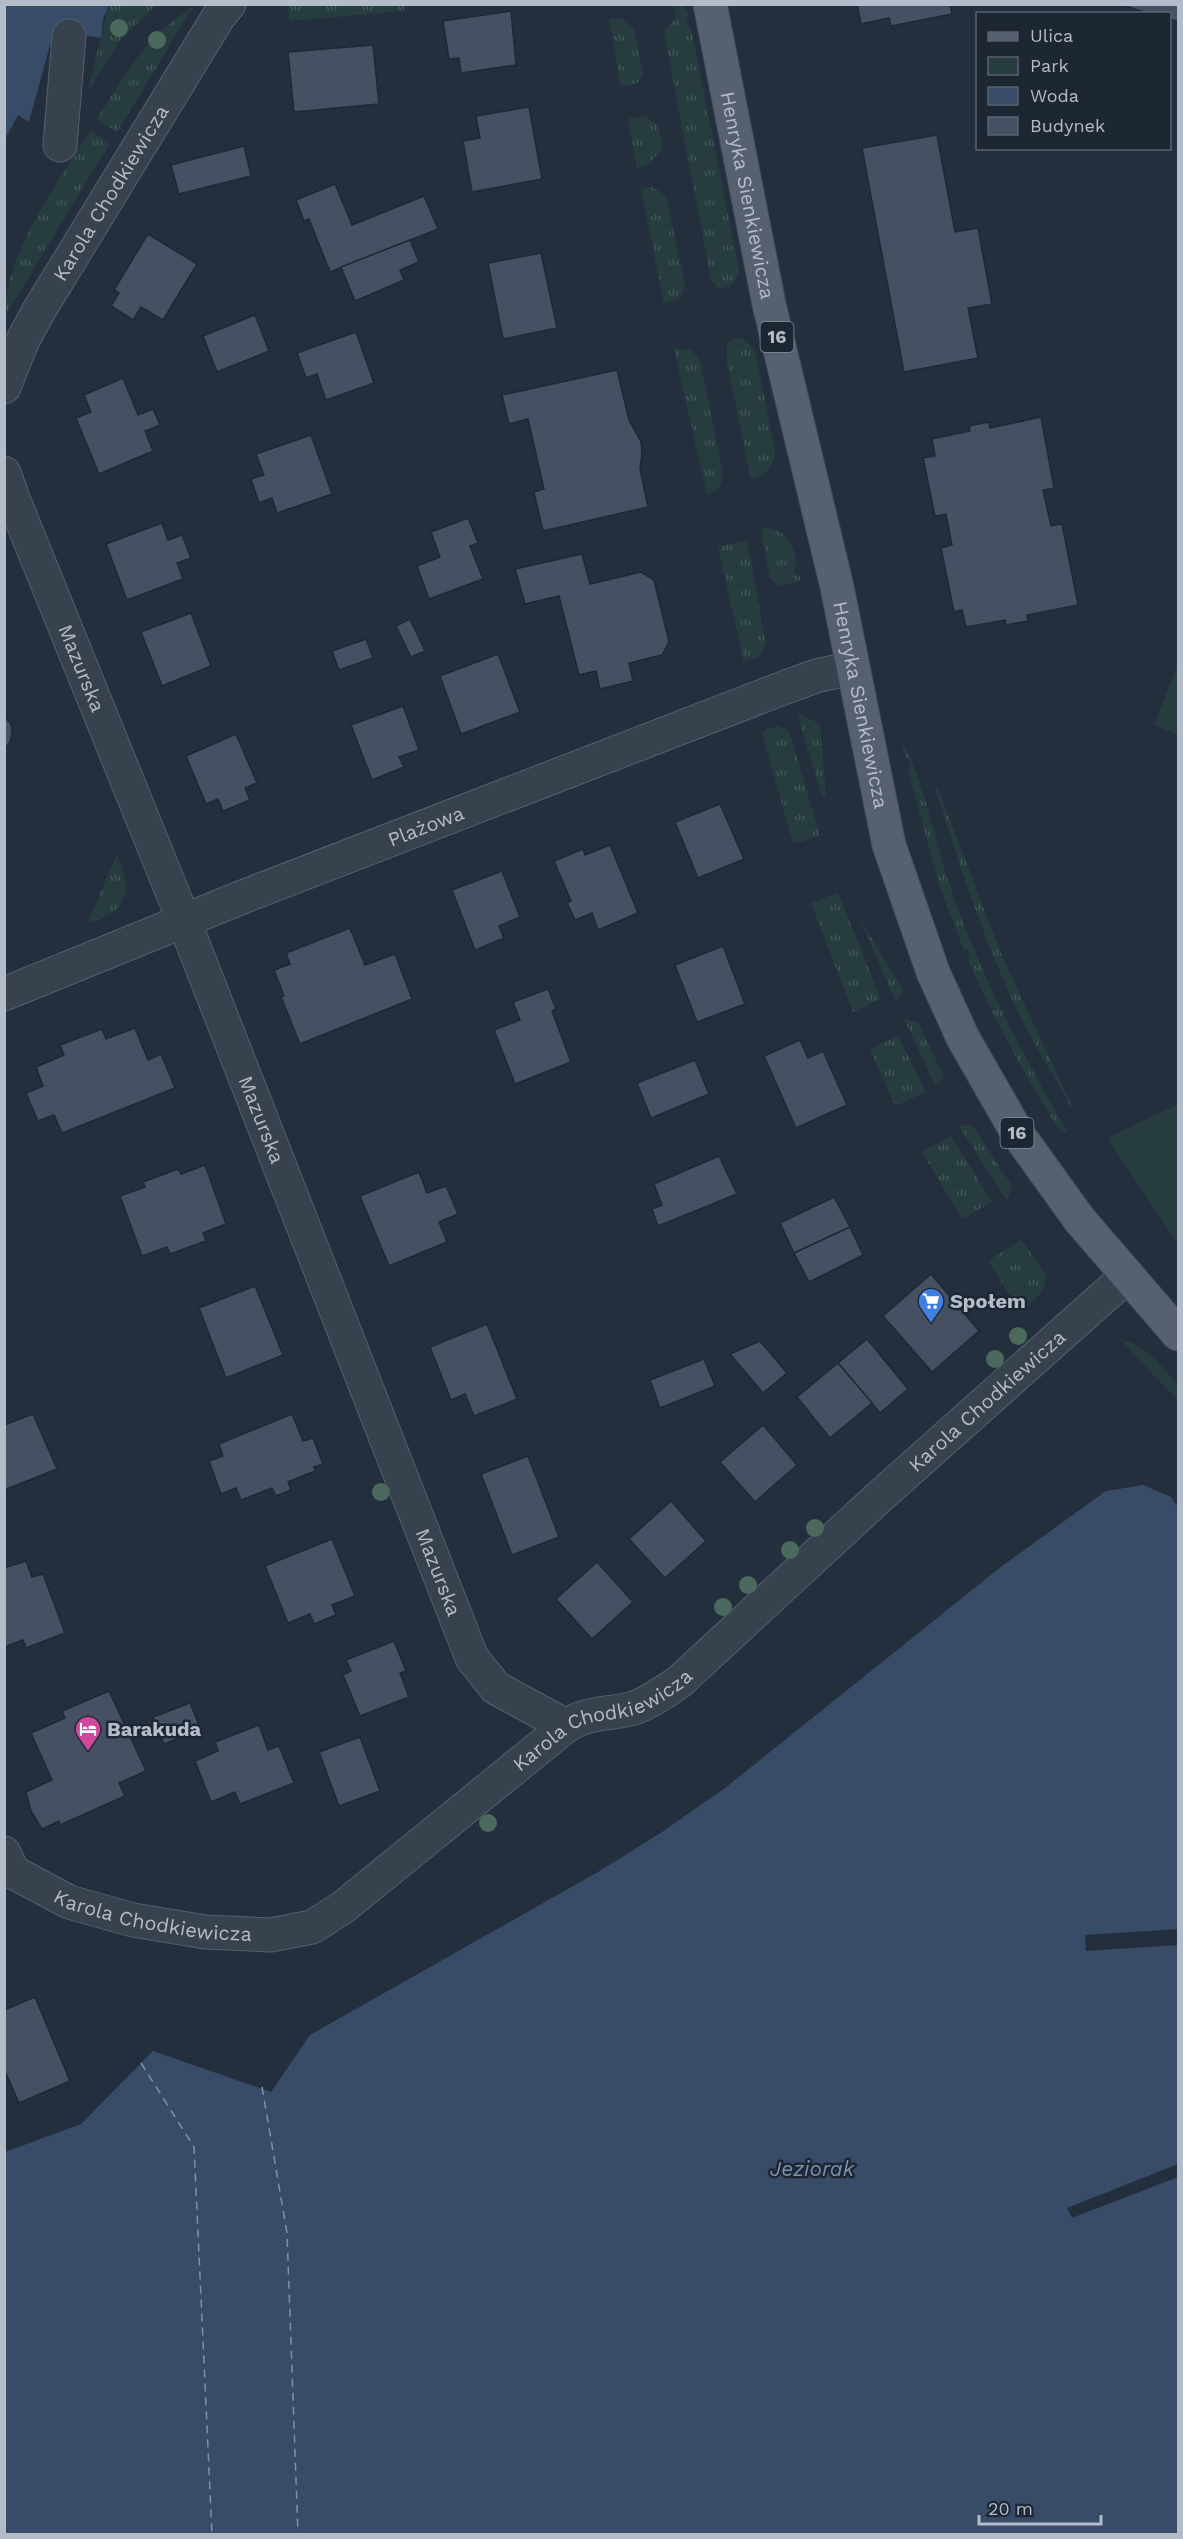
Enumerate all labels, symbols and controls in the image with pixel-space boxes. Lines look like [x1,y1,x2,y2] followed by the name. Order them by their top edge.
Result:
[976,12,1171,150] legend
[1030,25,1073,46] text: Ulica
[1030,55,1069,76] text: Park
[1030,85,1079,106] text: Woda
[715,89,780,301] street label: Henryka Sienkiewicza
[48,101,174,285] street label: Karola Chodkiewicza
[1030,115,1105,136] text: Budynek
[760,322,794,352] road number: 16
[828,599,893,811] street label: Henryka Sienkiewicza
[53,621,110,715] street label: Mazurska
[384,801,467,852] street label: Plażowa
[234,1072,290,1167] street label: Mazurska
[1000,1118,1034,1148] road number: 16
[916,1286,946,1324] supermarket icon: Społem
[950,1289,1026,1313] place label: Społem
[904,1325,1070,1477] street label: Karola Chodkiewicza
[411,1525,466,1619] street label: Mazurska
[508,1664,697,1776] street label: Karola Chodkiewicza
[73,1714,103,1752] hotel icon: Barakuda
[107,1717,202,1741] place label: Barakuda
[50,1884,252,1946] street label: Karola Chodkiewicza
[770,2156,855,2181] water label: Jeziorak
[979,2488,1100,2526] scale bar
[988,2498,1033,2519] text: 20 m

